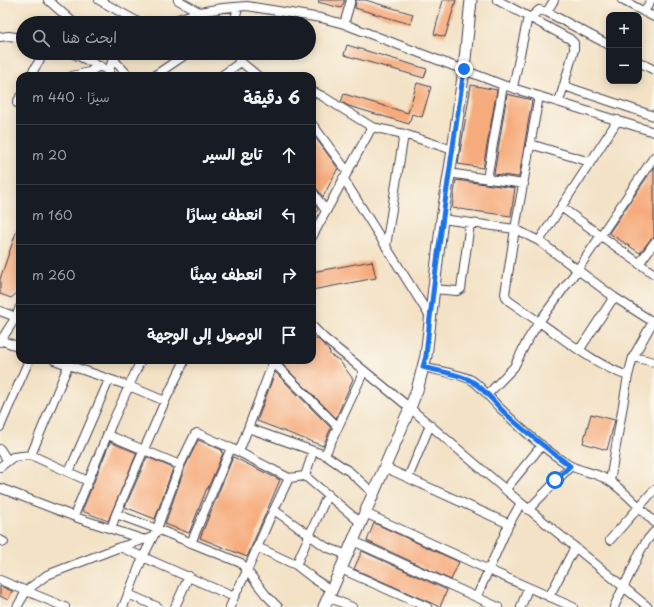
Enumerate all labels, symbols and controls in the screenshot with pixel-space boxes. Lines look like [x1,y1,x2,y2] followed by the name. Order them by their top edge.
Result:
[606,12,642,84] map controls
[606,12,642,48] button: +
[16,16,316,60] search box
[62,25,117,48] text: ابحث هنا
[30,27,52,49] icon: search
[606,48,642,84] button: −
[455,60,473,78] route end
[243,84,300,110] text: 6 دقيقة
[32,87,110,106] text: سيرًا · 440 m
[204,142,262,165] text: تابع السير
[278,144,300,166] icon: ahead
[32,145,67,164] text: 20 m
[186,202,262,225] text: انعطف يسارًا
[278,204,300,226] icon: left
[32,205,73,224] text: 160 m
[190,262,262,285] text: انعطف يمينًا
[278,264,300,286] icon: right
[32,265,75,284] text: 260 m
[147,322,262,345] text: الوصول إلى الوجهة
[278,324,300,346] icon: arrive
[546,471,564,489] route start

